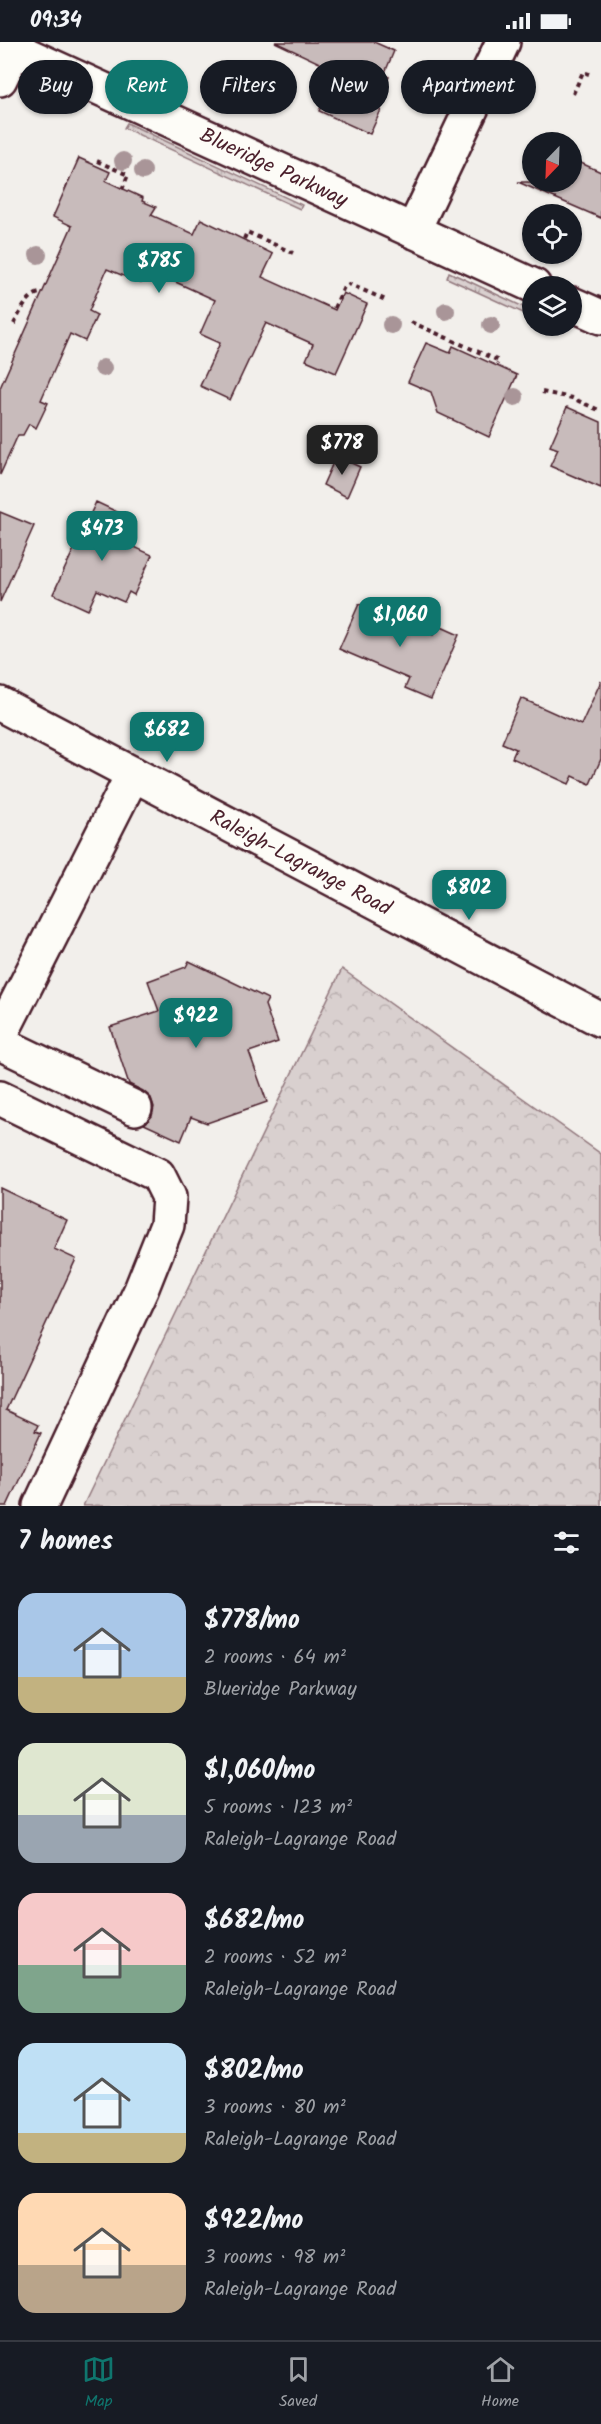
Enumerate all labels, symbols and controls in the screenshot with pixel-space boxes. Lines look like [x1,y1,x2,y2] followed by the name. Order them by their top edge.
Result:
[30,4,82,39] text: 09:34
[18,60,93,114] chip: Buy
[105,60,188,114] chip: Rent
[200,60,297,114] chip: Filters
[309,60,389,114] chip: New
[401,60,536,114] chip: Apartment
[194,120,353,217] street label: Blueridge Parkway
[522,132,582,192] north arrow
[522,132,582,336] map controls
[522,204,582,264] button: locate
[123,243,195,294] pin: $785
[137,246,181,278] text: $785
[522,276,582,336] button: layers
[306,425,378,476] pin: $778
[321,428,363,460] text: $778
[66,511,138,562] pin: $473
[80,514,124,546] text: $473
[351,597,449,648] pin: $1,060
[373,600,427,632] text: $1,060
[131,712,203,763] pin: $682
[144,715,190,747] text: $682
[203,801,398,926] street label: Raleigh-Lagrange Road
[433,870,505,921] pin: $802
[446,873,492,905] text: $802
[160,998,232,1049] pin: $922
[173,1001,219,1033] text: $922
[18,1521,113,1563] text: 7 homes
[550,1526,583,1559] icon: filters
[204,1600,300,1642] text: $778/mo
[66,1617,138,1689] icon: home
[204,1642,346,1674] text: 2 rooms · 64 m²
[204,1674,357,1706] text: Blueridge Parkway
[204,1750,315,1792] text: $1,060/mo
[66,1767,138,1839] icon: home
[204,1792,352,1824] text: 5 rooms · 123 m²
[204,1824,396,1856] text: Raleigh-Lagrange Road
[204,1900,304,1942] text: $682/mo
[66,1917,138,1989] icon: home
[204,1942,346,1974] text: 2 rooms · 52 m²
[204,1974,396,2006] text: Raleigh-Lagrange Road
[204,2050,304,2092] text: $802/mo
[66,2067,138,2139] icon: home
[204,2092,346,2124] text: 3 rooms · 80 m²
[204,2124,396,2156] text: Raleigh-Lagrange Road
[204,2200,303,2242] text: $922/mo
[66,2217,138,2289] icon: home
[204,2242,345,2274] text: 3 rooms · 98 m²
[204,2274,396,2306] text: Raleigh-Lagrange Road
[82,2353,115,2414] tab: Map
[279,2353,317,2414] tab: Saved
[481,2353,519,2414] tab: Home

